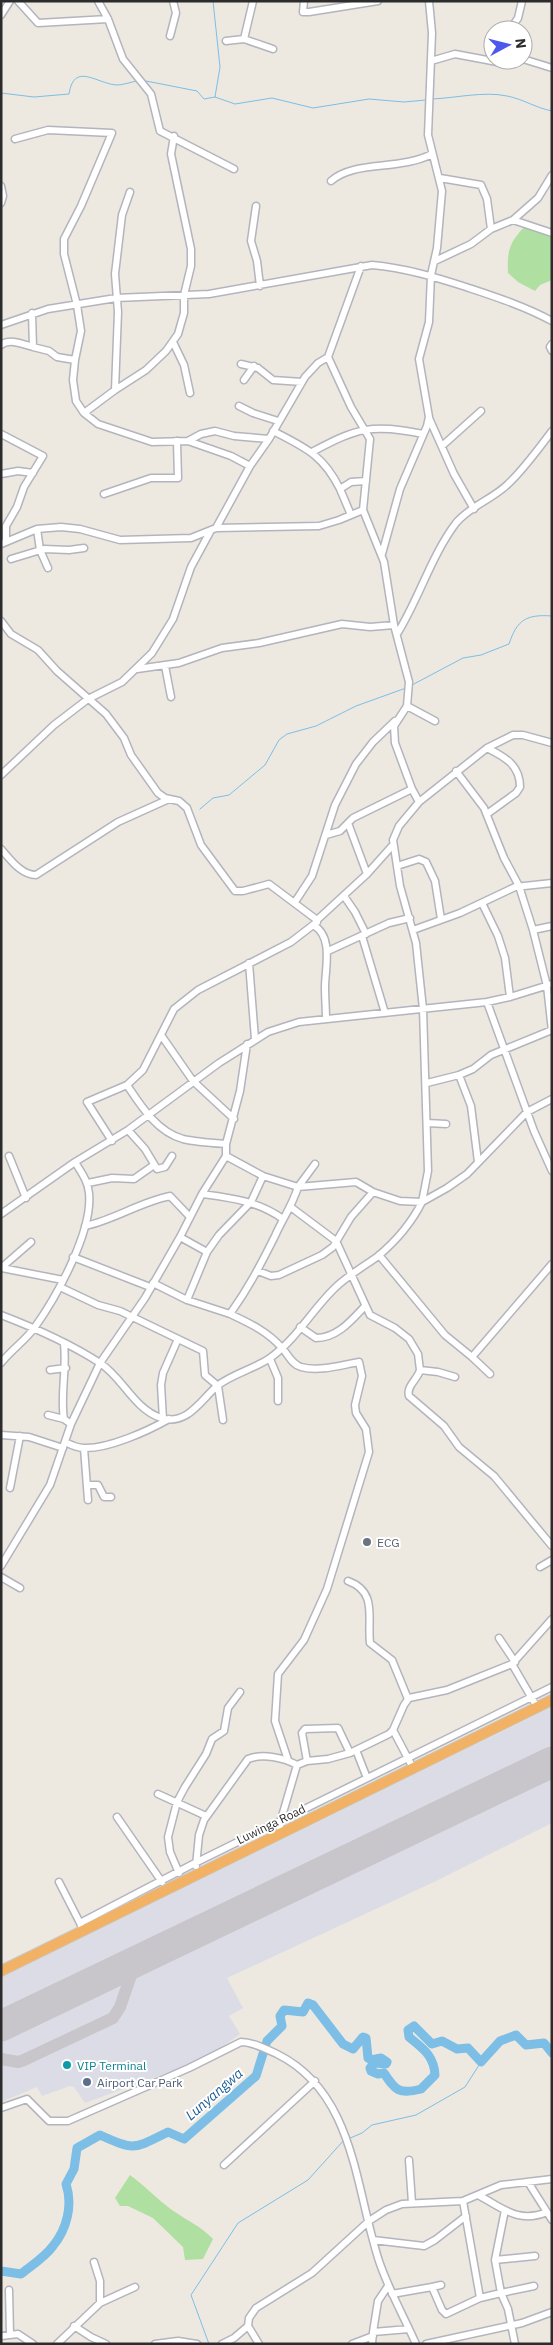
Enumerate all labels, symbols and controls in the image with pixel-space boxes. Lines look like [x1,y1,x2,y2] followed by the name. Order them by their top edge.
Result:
[483,20,533,70] north arrow
[511,37,530,50] text: N
[377,1535,400,1550] place label: ECG
[361,1536,373,1548] marker: ECG
[234,1801,308,1847] street label: Luwinga Road
[77,2058,146,2073] place label: VIP Terminal
[61,2059,73,2071] marker: VIP Terminal
[181,2064,247,2124] water label: Lunyangwa
[97,2075,183,2090] place label: Airport Car Park
[81,2076,93,2088] marker: Airport Car Park

